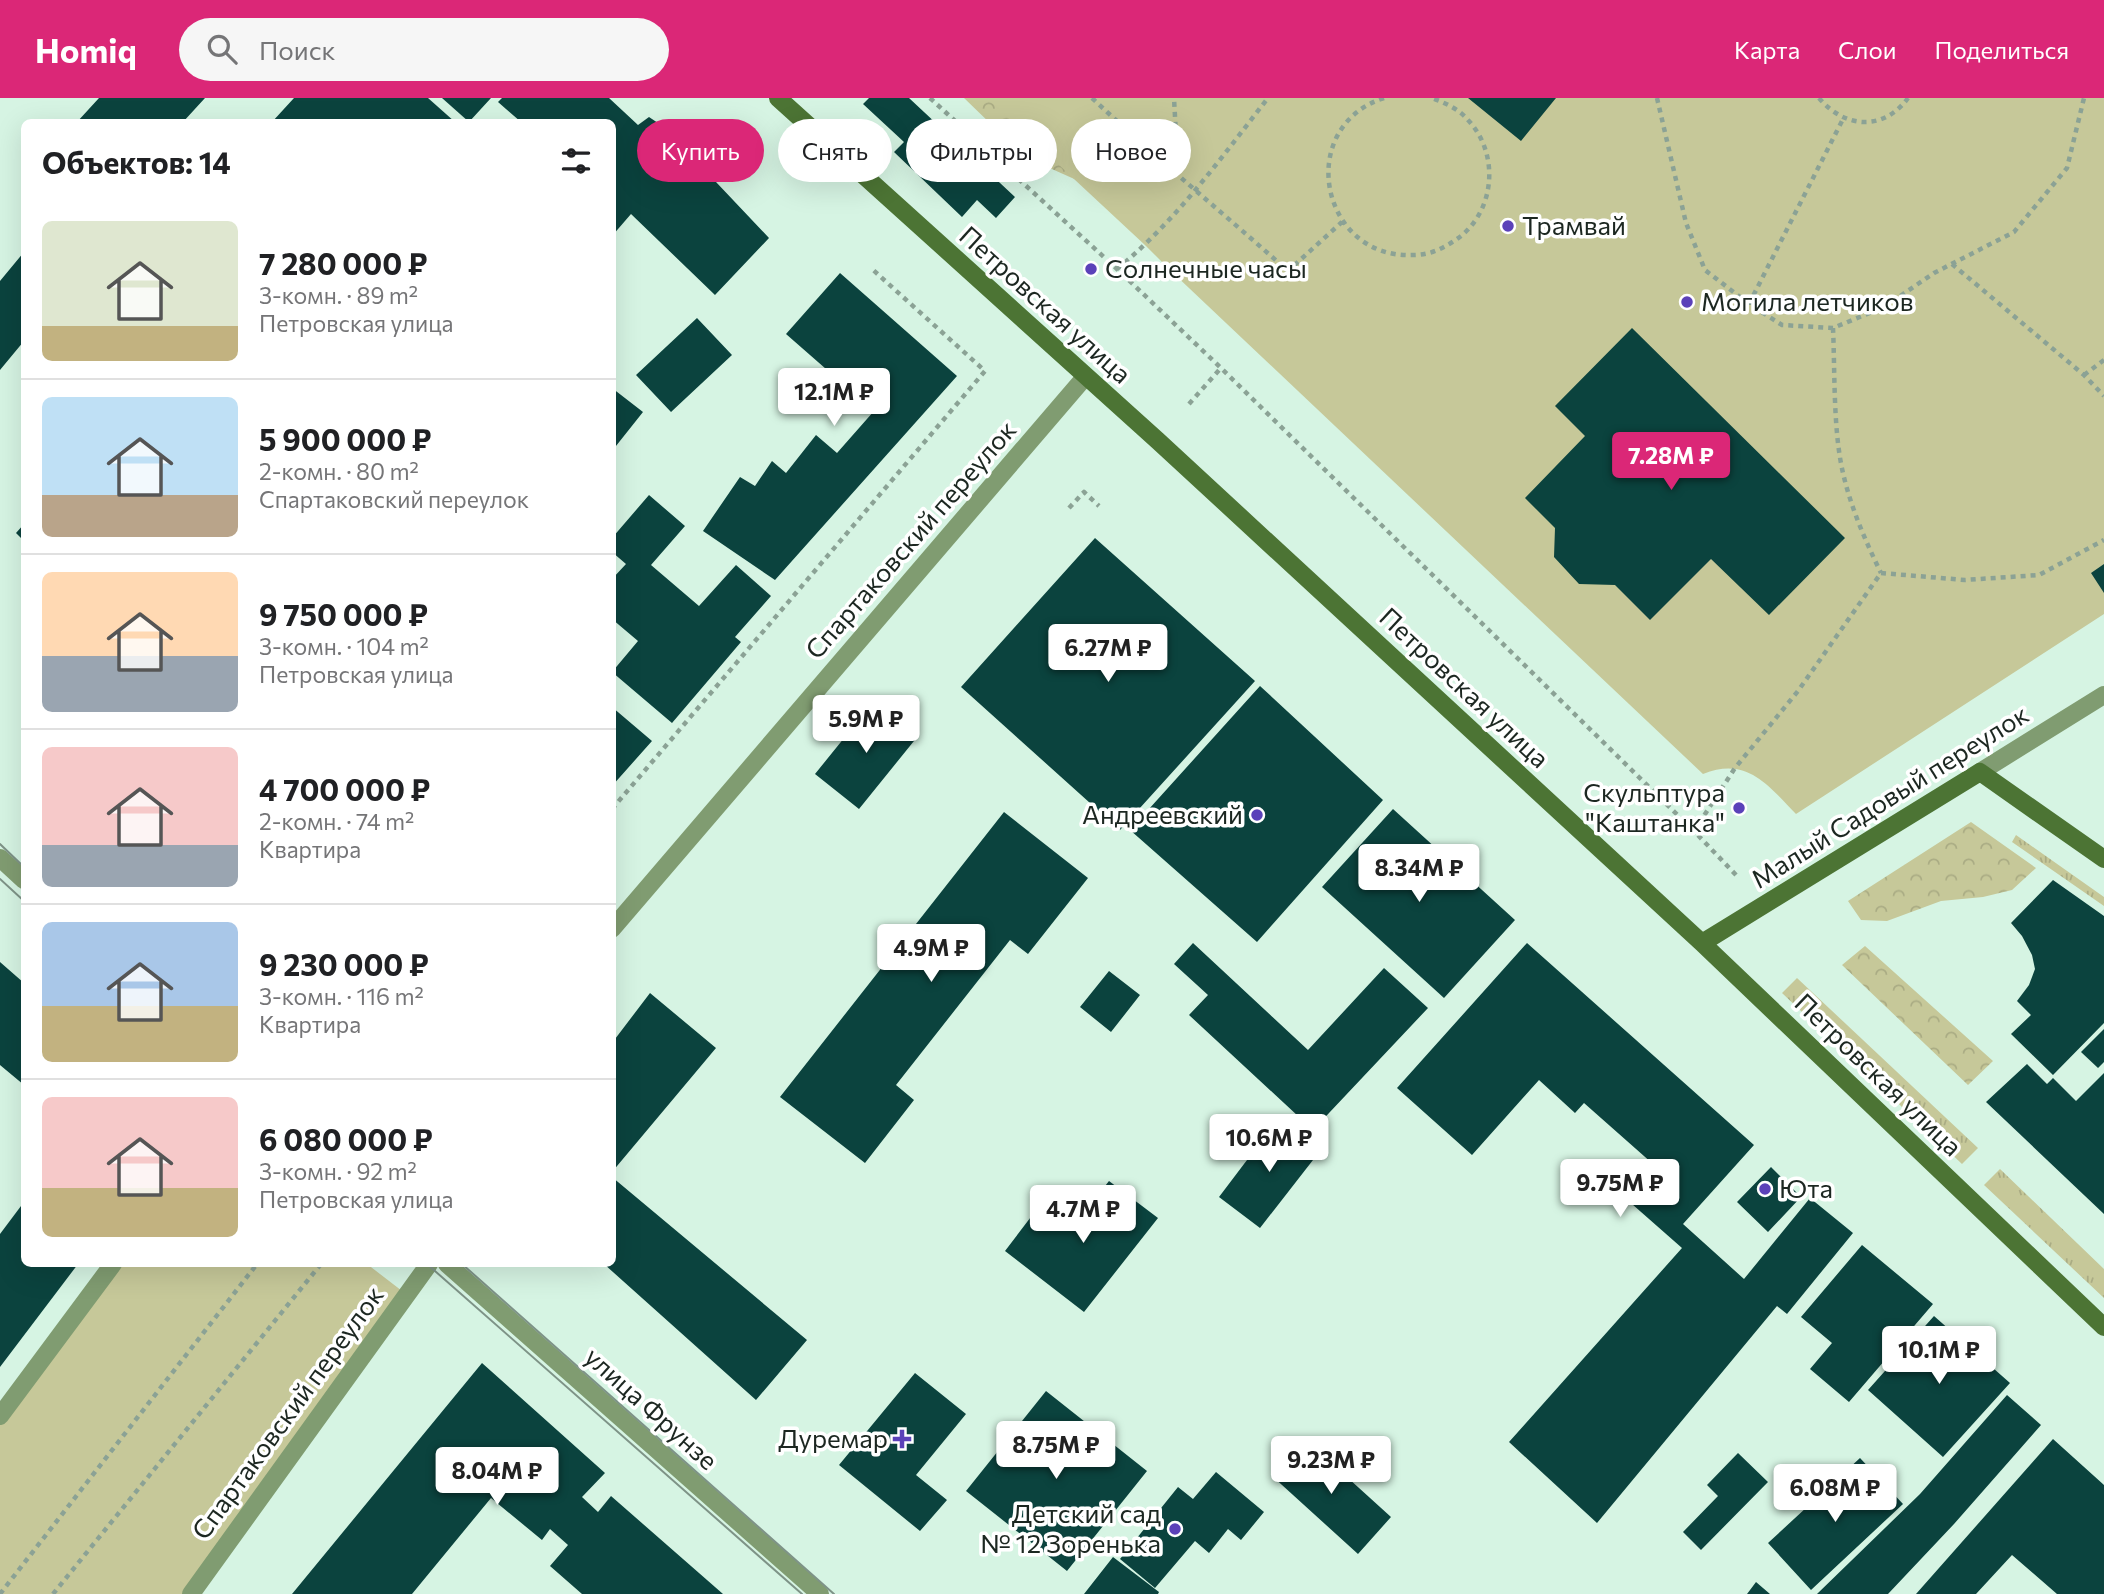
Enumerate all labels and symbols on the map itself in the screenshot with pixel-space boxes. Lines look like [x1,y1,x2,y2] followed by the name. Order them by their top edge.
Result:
[1522,209,1626,240] place label: Трамвай
[1500,218,1516,234] marker: Трамвай
[954,219,1138,389] street label: Петровская улица
[1105,252,1307,283] place label: Солнечные часы
[1083,261,1099,277] marker: Солнечные часы
[1701,285,1913,316] place label: Могила летчиков
[1679,294,1695,310] marker: Могила летчиков
[769,368,899,428] pin: 12.1M ₽
[798,414,1022,664] street label: Спартаковский переулок
[1606,432,1736,492] pin: 7.28M ₽
[1374,601,1556,773] street label: Петровская улица
[1043,624,1173,684] pin: 6.27M ₽
[809,696,923,755] pin: 5.9M ₽
[1745,698,2033,894] street label: Малый Садовый переулок
[1583,776,1725,837] place label: Скульптура "Каштанка"
[1082,798,1243,829] place label: Андреевский
[1731,800,1747,816] marker: Скульптура "Каштанка"
[1249,807,1265,823] marker: Андреевский
[1354,844,1484,904] pin: 8.34M ₽
[874,924,988,984] pin: 4.9M ₽
[1789,986,1969,1161] street label: Петровская улица
[1204,1114,1334,1174] pin: 10.6M ₽
[1555,1160,1685,1219] pin: 9.75M ₽
[1779,1172,1833,1203] place label: Юта
[1757,1181,1773,1197] marker: Юта
[1026,1186,1140,1245] pin: 4.7M ₽
[185,1279,389,1545] street label: Спартаковский переулок
[1874,1326,2004,1386] pin: 10.1M ₽
[579,1340,725,1476] street label: улица Фрунзе
[778,1422,888,1453] place label: Дуремар
[991,1422,1121,1481] pin: 8.75M ₽
[894,1431,910,1447] marker: Дуремар
[1266,1436,1396,1496] pin: 9.23M ₽
[432,1448,562,1507] pin: 8.04M ₽
[1770,1464,1900,1524] pin: 6.08M ₽
[980,1497,1161,1558] place label: Детский сад № 12 Зоренька
[1167,1521,1183,1537] marker: Детский сад № 12 Зоренька

